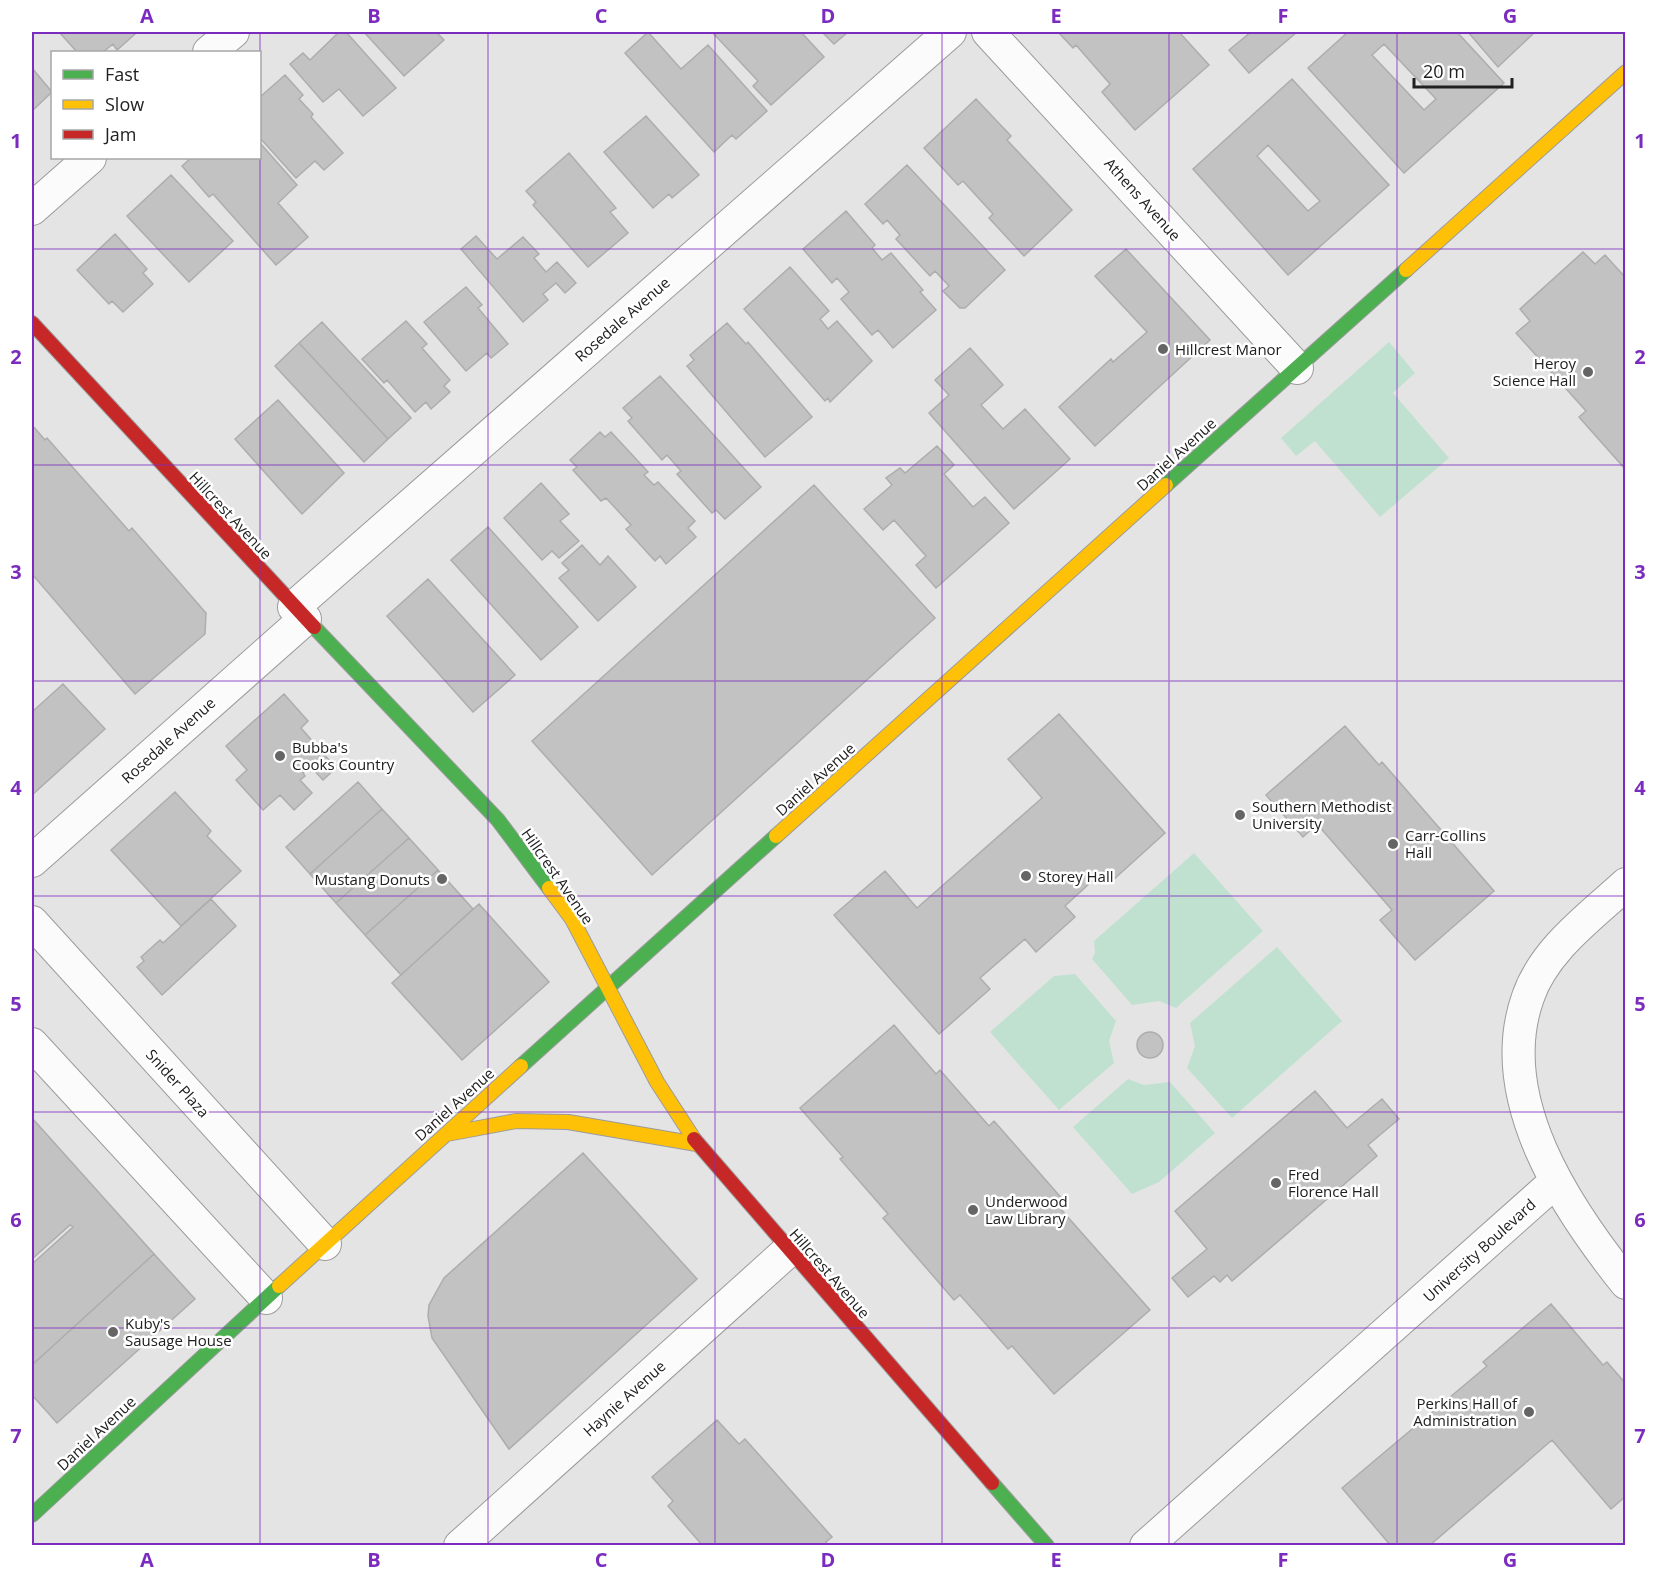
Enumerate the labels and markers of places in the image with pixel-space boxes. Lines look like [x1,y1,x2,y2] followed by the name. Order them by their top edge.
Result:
[1175,339,1282,359] place label: Hillcrest Manor
[1156,342,1170,356] marker: Hillcrest Manor
[1493,353,1576,390] place label: Heroy Science Hall
[1581,365,1595,379] marker: Heroy Science Hall
[292,737,395,774] place label: Bubba's Cooks Country
[273,749,287,763] marker: Bubba's Cooks Country
[1252,796,1392,833] place label: Southern Methodist University
[1233,808,1247,822] marker: Southern Methodist University
[1405,825,1486,862] place label: Carr-Collins Hall
[1386,837,1400,851] marker: Carr-Collins Hall
[1038,866,1114,886] place label: Storey Hall
[314,869,430,889] place label: Mustang Donuts
[1019,869,1033,883] marker: Storey Hall
[435,872,449,886] marker: Mustang Donuts
[1288,1164,1379,1201] place label: Fred Florence Hall
[1269,1176,1283,1190] marker: Fred Florence Hall
[985,1191,1068,1228] place label: Underwood Law Library
[966,1203,980,1217] marker: Underwood Law Library
[125,1313,232,1350] place label: Kuby's Sausage House
[106,1325,120,1339] marker: Kuby's Sausage House
[1413,1393,1518,1430] place label: Perkins Hall of Administration
[1522,1405,1536,1419] marker: Perkins Hall of Administration

